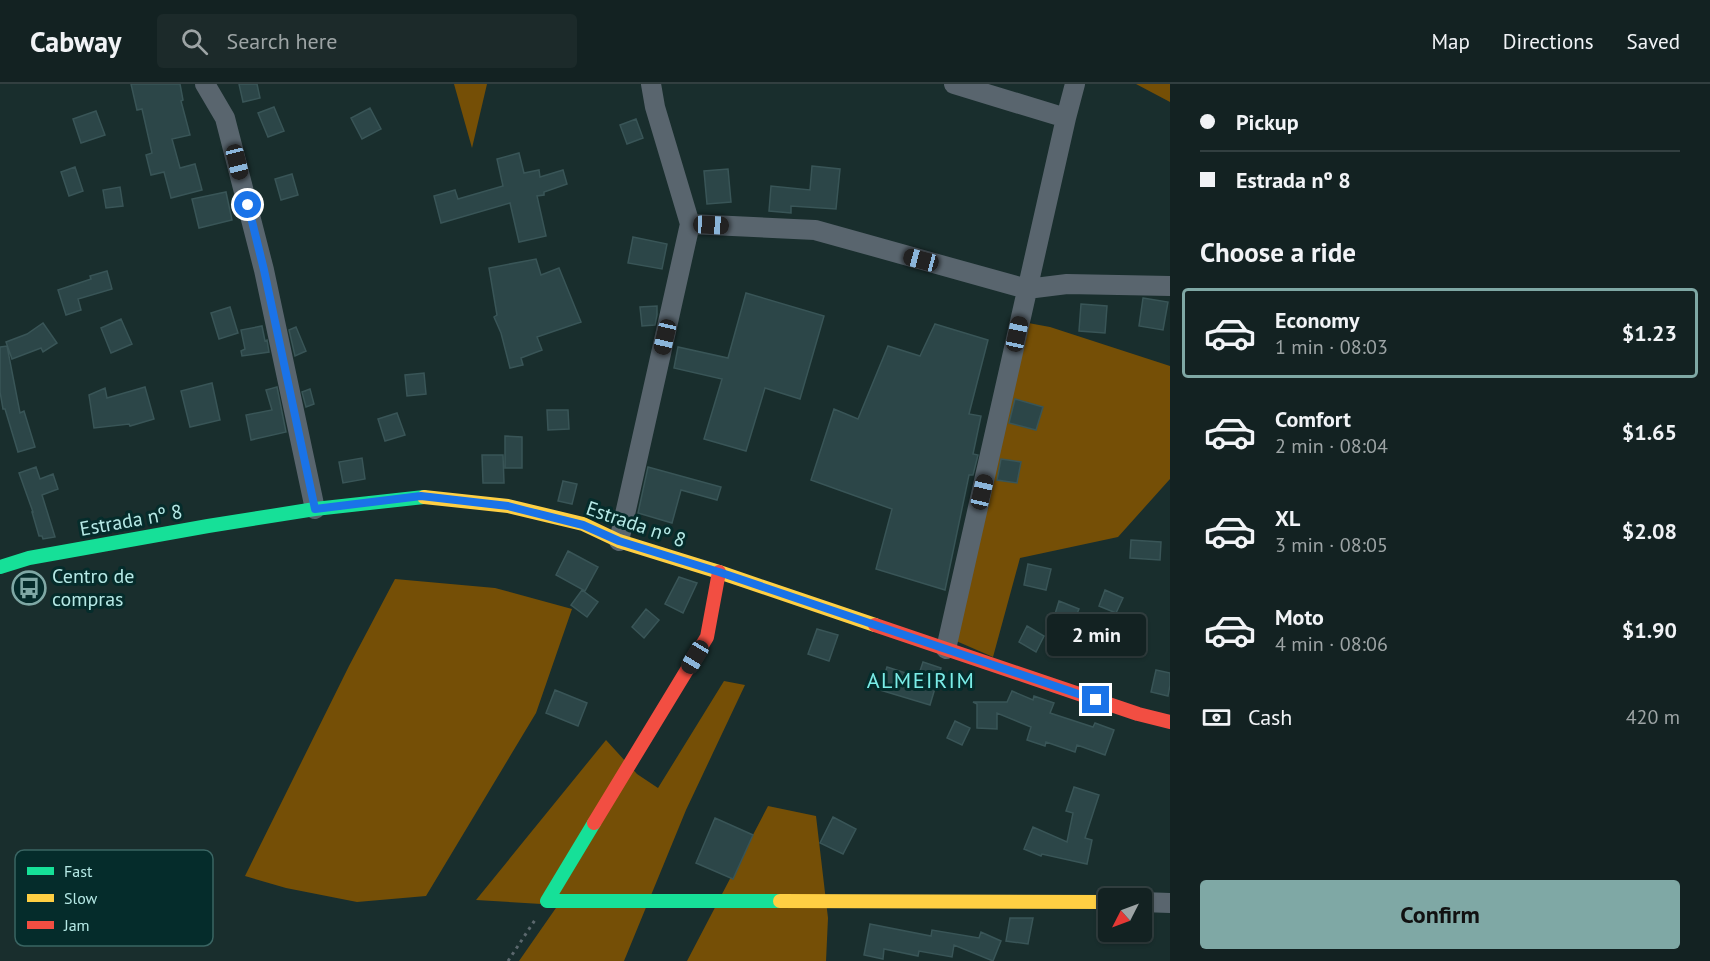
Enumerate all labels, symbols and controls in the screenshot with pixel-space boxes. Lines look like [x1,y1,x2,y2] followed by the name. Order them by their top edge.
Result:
[157,14,577,68] search box
[30,23,121,60] text: Cabway
[178,25,211,58] icon: search
[226,27,337,55] text: Search here
[1431,28,1470,55] text: Map
[1503,28,1594,55] text: Directions
[1627,28,1680,55] text: Saved
[1236,108,1299,136] text: Pickup
[224,142,250,182] car
[1236,166,1351,194] text: Estrada nº 8
[234,191,261,218] route start
[693,215,729,235] car
[1200,235,1356,269] text: Choose a ride
[901,247,941,273] car
[1203,306,1257,360] icon: car
[1275,306,1359,334] text: Economy
[1004,315,1030,353] car
[652,317,678,357] car
[1622,319,1677,347] text: $1.23
[1275,334,1388,360] text: 1 min · 08:03
[1203,405,1257,459] icon: car
[1275,405,1351,433] text: Comfort
[1622,418,1677,446] text: $1.65
[1275,433,1388,459] text: 2 min · 08:04
[969,472,995,512] car
[583,495,689,553] street label: Estrada nº 8
[78,498,184,542] street label: Estrada nº 8
[1203,504,1257,558] icon: car
[1275,504,1300,532] text: XL
[1622,517,1677,545] text: $2.08
[1275,532,1388,558] text: 3 min · 08:05
[52,563,134,612] place label: Centro de compras
[11,570,47,606] bus stop icon: Centro de compras
[1203,603,1257,657] icon: car
[1275,603,1324,631] text: Moto
[1046,613,1146,655] callout: 2 min
[1622,616,1677,644] text: $1.90
[1072,622,1121,648] text: 2 min
[1275,631,1388,657] text: 4 min · 08:06
[678,637,712,677] car
[867,666,975,694] district label: ALMEIRIM
[1082,686,1109,713] route end
[1200,701,1233,734] icon: cash
[1248,703,1292,731] text: Cash
[1626,704,1680,730] text: 420 m
[15,850,213,946] legend
[64,861,93,881] text: Fast
[1200,880,1680,949] button: Confirm
[64,888,98,908] text: Slow
[1098,888,1152,942] north arrow
[1098,888,1152,942] map controls
[63,915,90,935] text: Jam

